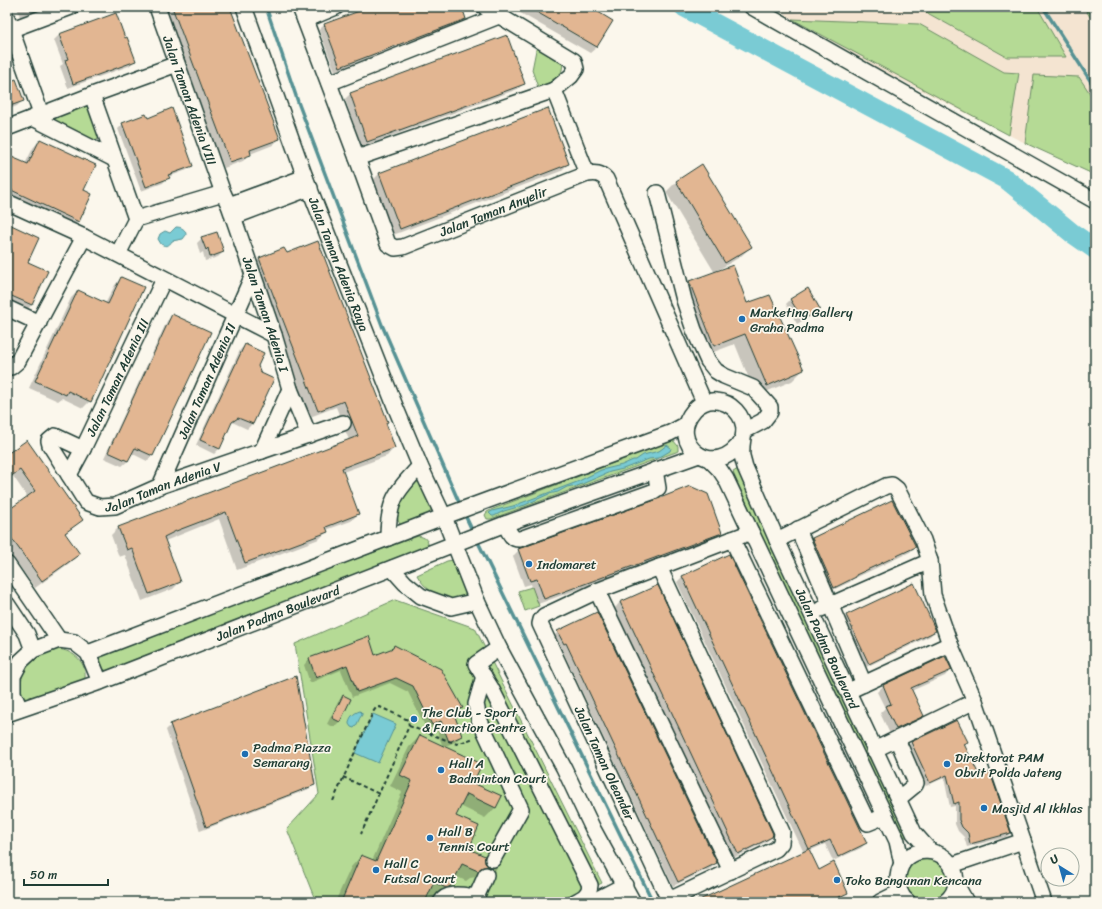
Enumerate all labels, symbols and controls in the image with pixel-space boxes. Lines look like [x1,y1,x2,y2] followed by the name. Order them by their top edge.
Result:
[156,32,223,168] street label: Jalan Taman Adenia VIII
[435,180,551,244] street label: Jalan Taman Anyelir
[301,192,376,335] street label: Jalan Taman Adenia Raya
[235,252,296,375] street label: Jalan Taman Adenia I
[750,301,853,339] place label: Marketing Gallery Graha Padma
[737,314,747,324] marker: Marketing Gallery Graha Padma
[79,315,156,441] street label: Jalan Taman Adenia III
[171,319,242,443] street label: Jalan Taman Adenia II
[104,455,225,519] street label: Jalan Taman Adenia V
[536,553,597,576] place label: Indomaret
[524,559,534,569] marker: Indomaret
[212,578,344,648] street label: Jalan Padma Boulevard
[789,583,866,714] street label: Jalan Padma Boulevard
[422,701,526,739] place label: The Club - Sport & Function Centre
[568,701,641,825] street label: Jalan Taman Oleander
[409,714,419,724] marker: The Club - Sport & Function Centre
[253,736,331,774] place label: Padma Piazza Semarang
[955,746,1062,784] place label: Direktorat PAM Obvit Polda Jateng
[240,749,250,759] marker: Padma Piazza Semarang
[449,752,547,790] place label: Hall A Badminton Court
[942,759,952,769] marker: Direktorat PAM Obvit Polda Jateng
[436,765,446,775] marker: Hall A Badminton Court
[992,797,1083,820] place label: Masjid Al Ikhlas
[979,803,989,813] marker: Masjid Al Ikhlas
[438,820,510,858] place label: Hall B Tennis Court
[425,833,435,843] marker: Hall B Tennis Court
[1040,847,1080,887] north arrow
[1046,849,1063,869] text: U
[384,852,456,890] place label: Hall C Futsal Court
[24,861,108,887] scale bar
[30,864,57,886] text: 50 m
[371,865,381,875] marker: Hall C Futsal Court
[845,869,982,892] place label: Toko Bangunan Kencana
[832,875,842,885] marker: Toko Bangunan Kencana

